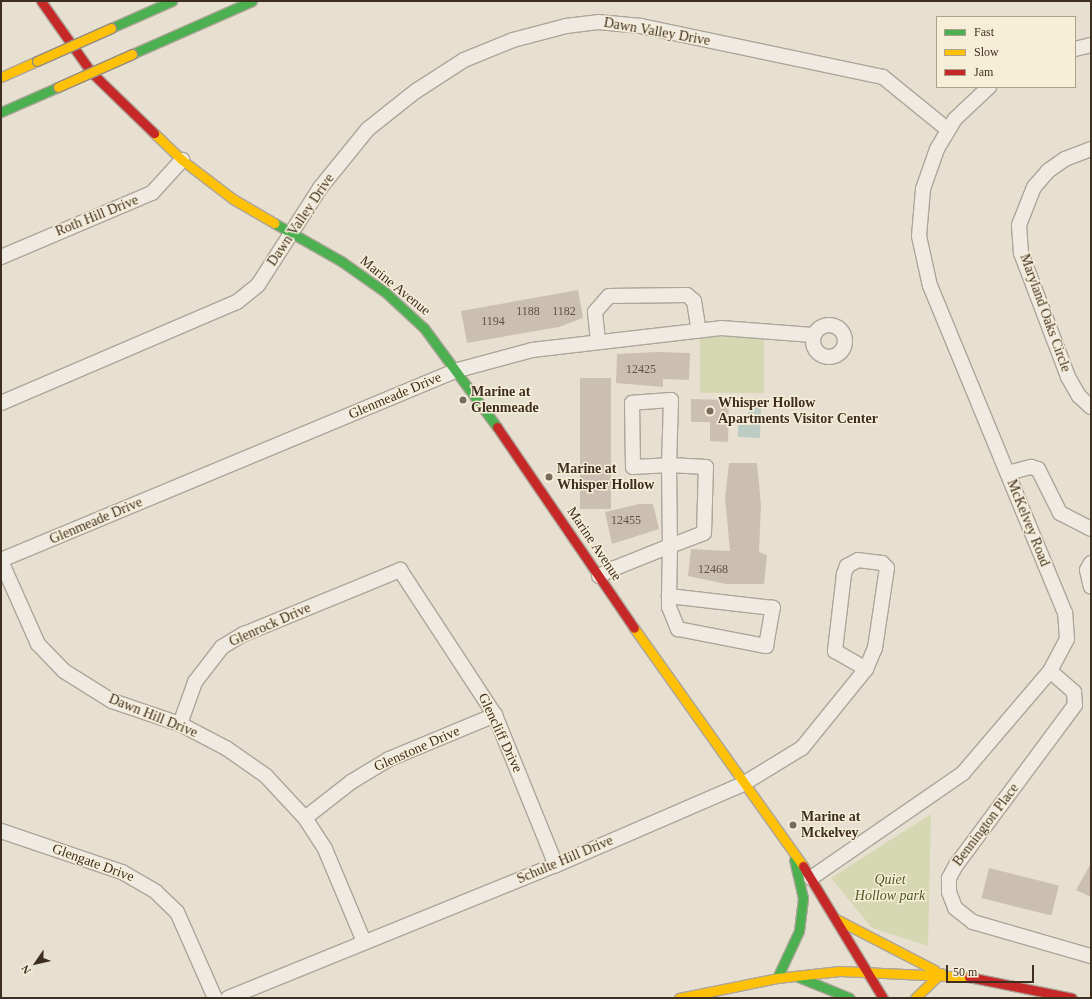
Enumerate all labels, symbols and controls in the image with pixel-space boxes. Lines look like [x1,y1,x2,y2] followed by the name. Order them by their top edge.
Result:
[602,14,712,50] street label: Dawn Valley Drive
[936,16,1076,88] legend
[974,25,994,39] text: Fast
[974,45,999,59] text: Slow
[974,65,993,79] text: Jam
[264,171,338,269] street label: Dawn Valley Drive
[53,192,141,240] street label: Roth Hill Drive
[356,252,434,320] street label: Marine Avenue
[1016,252,1074,374] street label: Maryland Oaks Circle
[516,305,540,319] house number: 1188
[552,305,576,319] house number: 1182
[481,315,505,329] house number: 1194
[626,363,656,377] house number: 12425
[346,369,444,423] street label: Glenmeade Drive
[471,384,539,416] place label: Marine at Glenmeade
[458,395,468,405] marker: Marine at Glenmeade
[718,395,878,428] place label: Whisper Hollow Apartments Visitor Center
[705,406,715,416] marker: Whisper Hollow Apartments Visitor Center
[557,461,655,494] place label: Marine at Whisper Hollow
[544,472,554,482] marker: Marine at Whisper Hollow
[1003,477,1053,569] street label: McKelvey Road
[47,494,145,548] street label: Glenmeade Drive
[563,503,625,585] street label: Marine Avenue
[611,514,641,528] house number: 12455
[698,563,728,577] house number: 12468
[227,600,313,650] street label: Glenrock Drive
[106,691,200,741] street label: Dawn Hill Drive
[474,691,526,775] street label: Glencliff Drive
[371,723,463,775] street label: Glenstone Drive
[949,780,1023,870] street label: Bennington Place
[801,809,860,842] place label: Marine at Mckelvey
[788,820,798,830] marker: Marine at Mckelvey
[514,832,616,888] street label: Schulte Hill Drive
[50,840,136,886] street label: Glengate Drive
[855,872,925,904] park label: Quiet Hollow park
[16,943,56,983] north arrow
[948,957,1036,983] scale bar
[19,963,33,976] text: N
[953,965,977,979] text: 50 m

